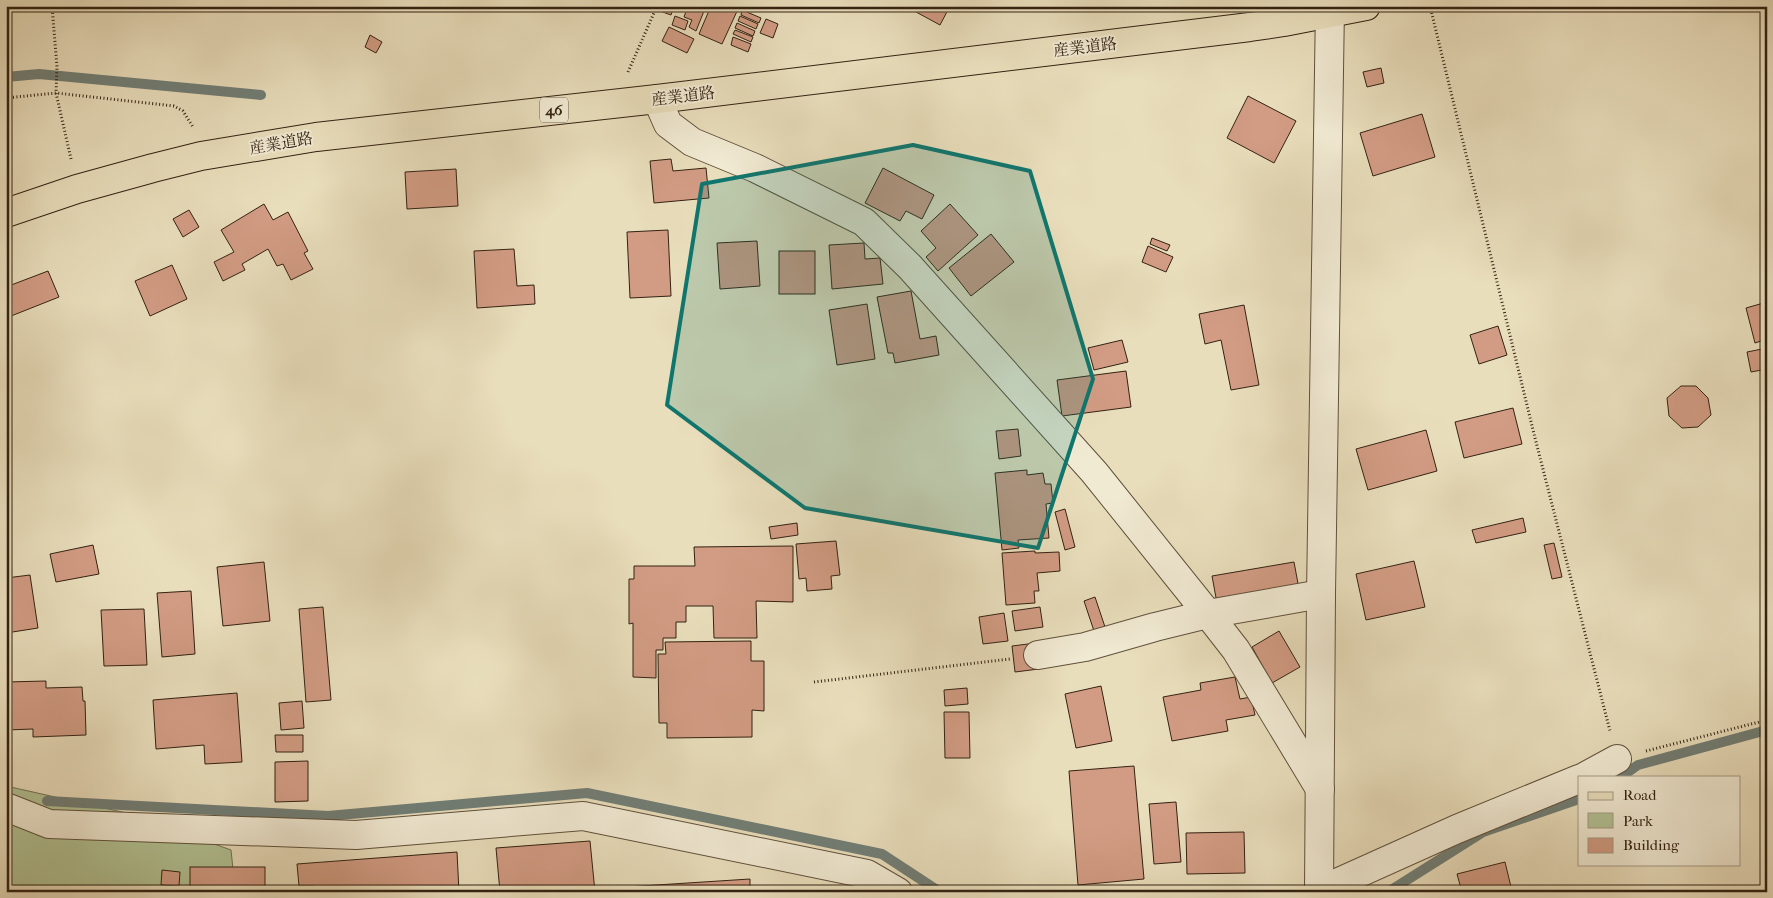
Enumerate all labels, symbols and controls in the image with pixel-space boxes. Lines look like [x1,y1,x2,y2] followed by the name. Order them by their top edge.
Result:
[1052,34,1118,60] street label: 産業道路
[650,83,716,109] street label: 産業道路
[540,98,568,122] road number: 46
[248,128,314,158] street label: 産業道路
[1578,776,1740,866] legend
[1623,786,1657,804] text: Road
[1623,812,1653,830] text: Park
[1623,836,1680,854] text: Building

